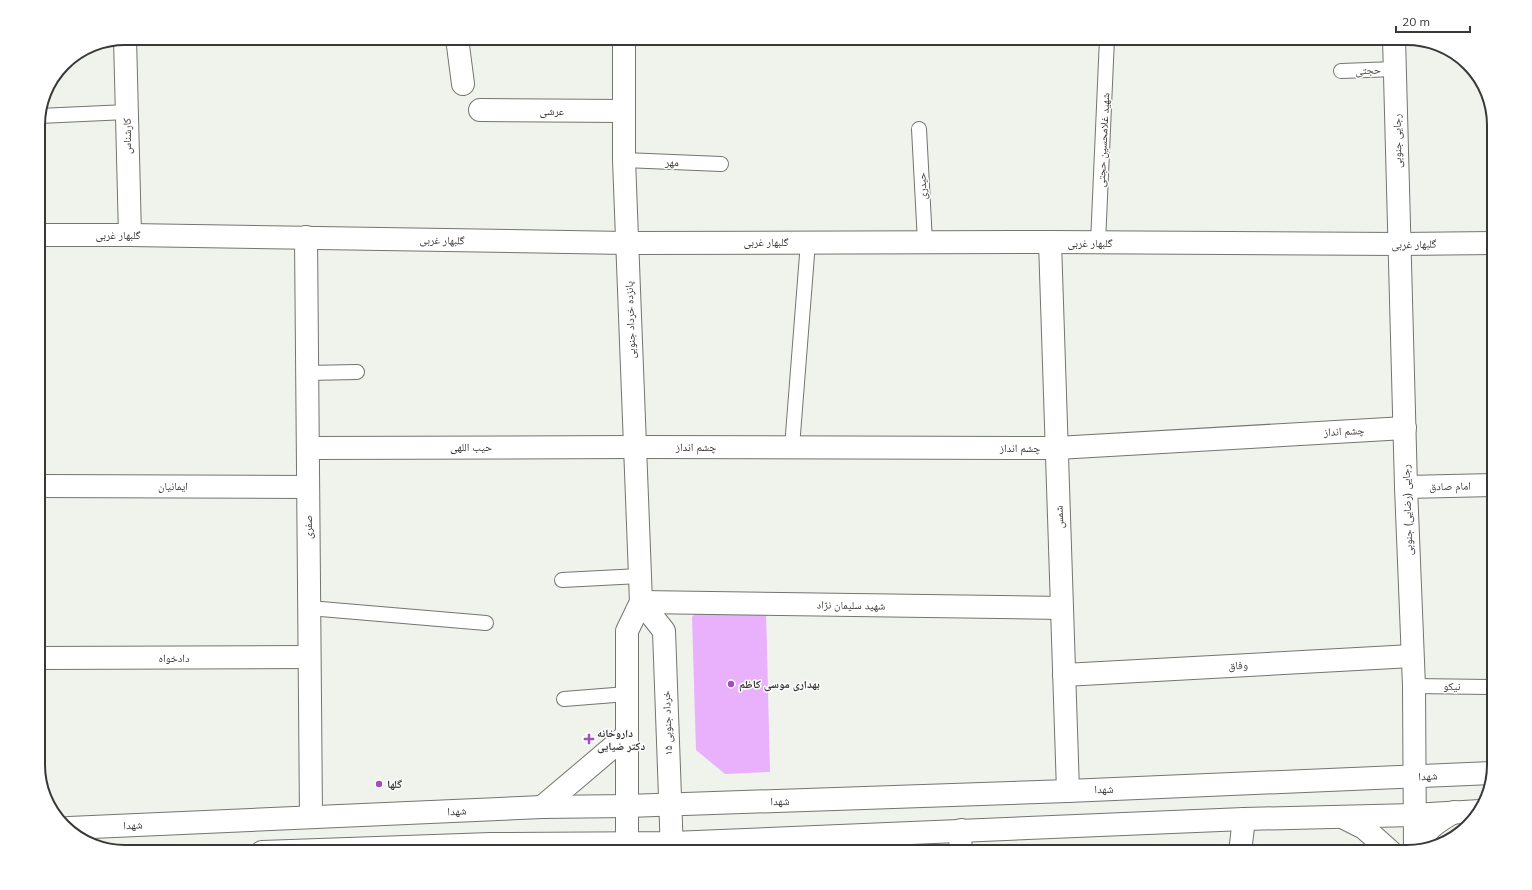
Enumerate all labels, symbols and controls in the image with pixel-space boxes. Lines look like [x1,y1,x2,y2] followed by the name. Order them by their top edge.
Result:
[1396,8,1470,34] scale bar
[1402,14,1430,29] text: 20 m
[1355,62,1381,78] street label: حجتی
[1094,92,1112,188] street label: شهید غلامحسین حجتی
[540,104,565,118] street label: عرشی
[1390,114,1404,168] street label: رجایی جنوبی
[120,117,134,154] street label: کارشناس
[664,155,679,169] street label: مهر
[914,172,930,200] street label: حیدری
[95,228,141,242] street label: گلبهار غربی
[419,233,465,247] street label: گلبهار غربی
[743,235,789,249] street label: گلبهار غربی
[1067,236,1113,250] street label: گلبهار غربی
[1391,237,1437,251] street label: گلبهار غربی
[622,281,638,359] street label: پانزده خرداد جنوبی
[1322,423,1365,440] street label: چشم انداز
[450,440,492,454] street label: حیب اللهی
[675,440,716,455] street label: چشم انداز
[999,441,1040,456] street label: چشم انداز
[1398,464,1416,556] street label: رجایی (رضایی) جنوبی
[158,479,188,493] street label: ایمانیان
[1429,479,1471,493] street label: امام صادق
[1052,505,1066,529] street label: شمس
[301,515,315,539] street label: صفری
[817,597,885,613] street label: شهید سلیمان نژاد
[159,651,190,665] street label: دادخواه
[1228,657,1248,673] street label: وفاق
[739,677,820,692] place label: بهداری موسی کاظم
[726,679,736,689] marker: بهداری موسی کاظم
[1443,679,1461,693] street label: نیکو
[659,690,675,756] street label: ۱۵ خرداد جنوبی
[597,726,645,754] place label: داروخانه دکتر ضیایی
[584,734,594,744] marker: داروخانه دکتر ضیایی
[1418,769,1438,783] street label: شهدا
[387,777,403,791] place label: گلها
[374,779,384,789] marker: گلها
[1094,782,1114,796] street label: شهدا
[770,794,790,808] street label: شهدا
[447,804,467,818] street label: شهدا
[123,818,143,832] street label: شهدا

